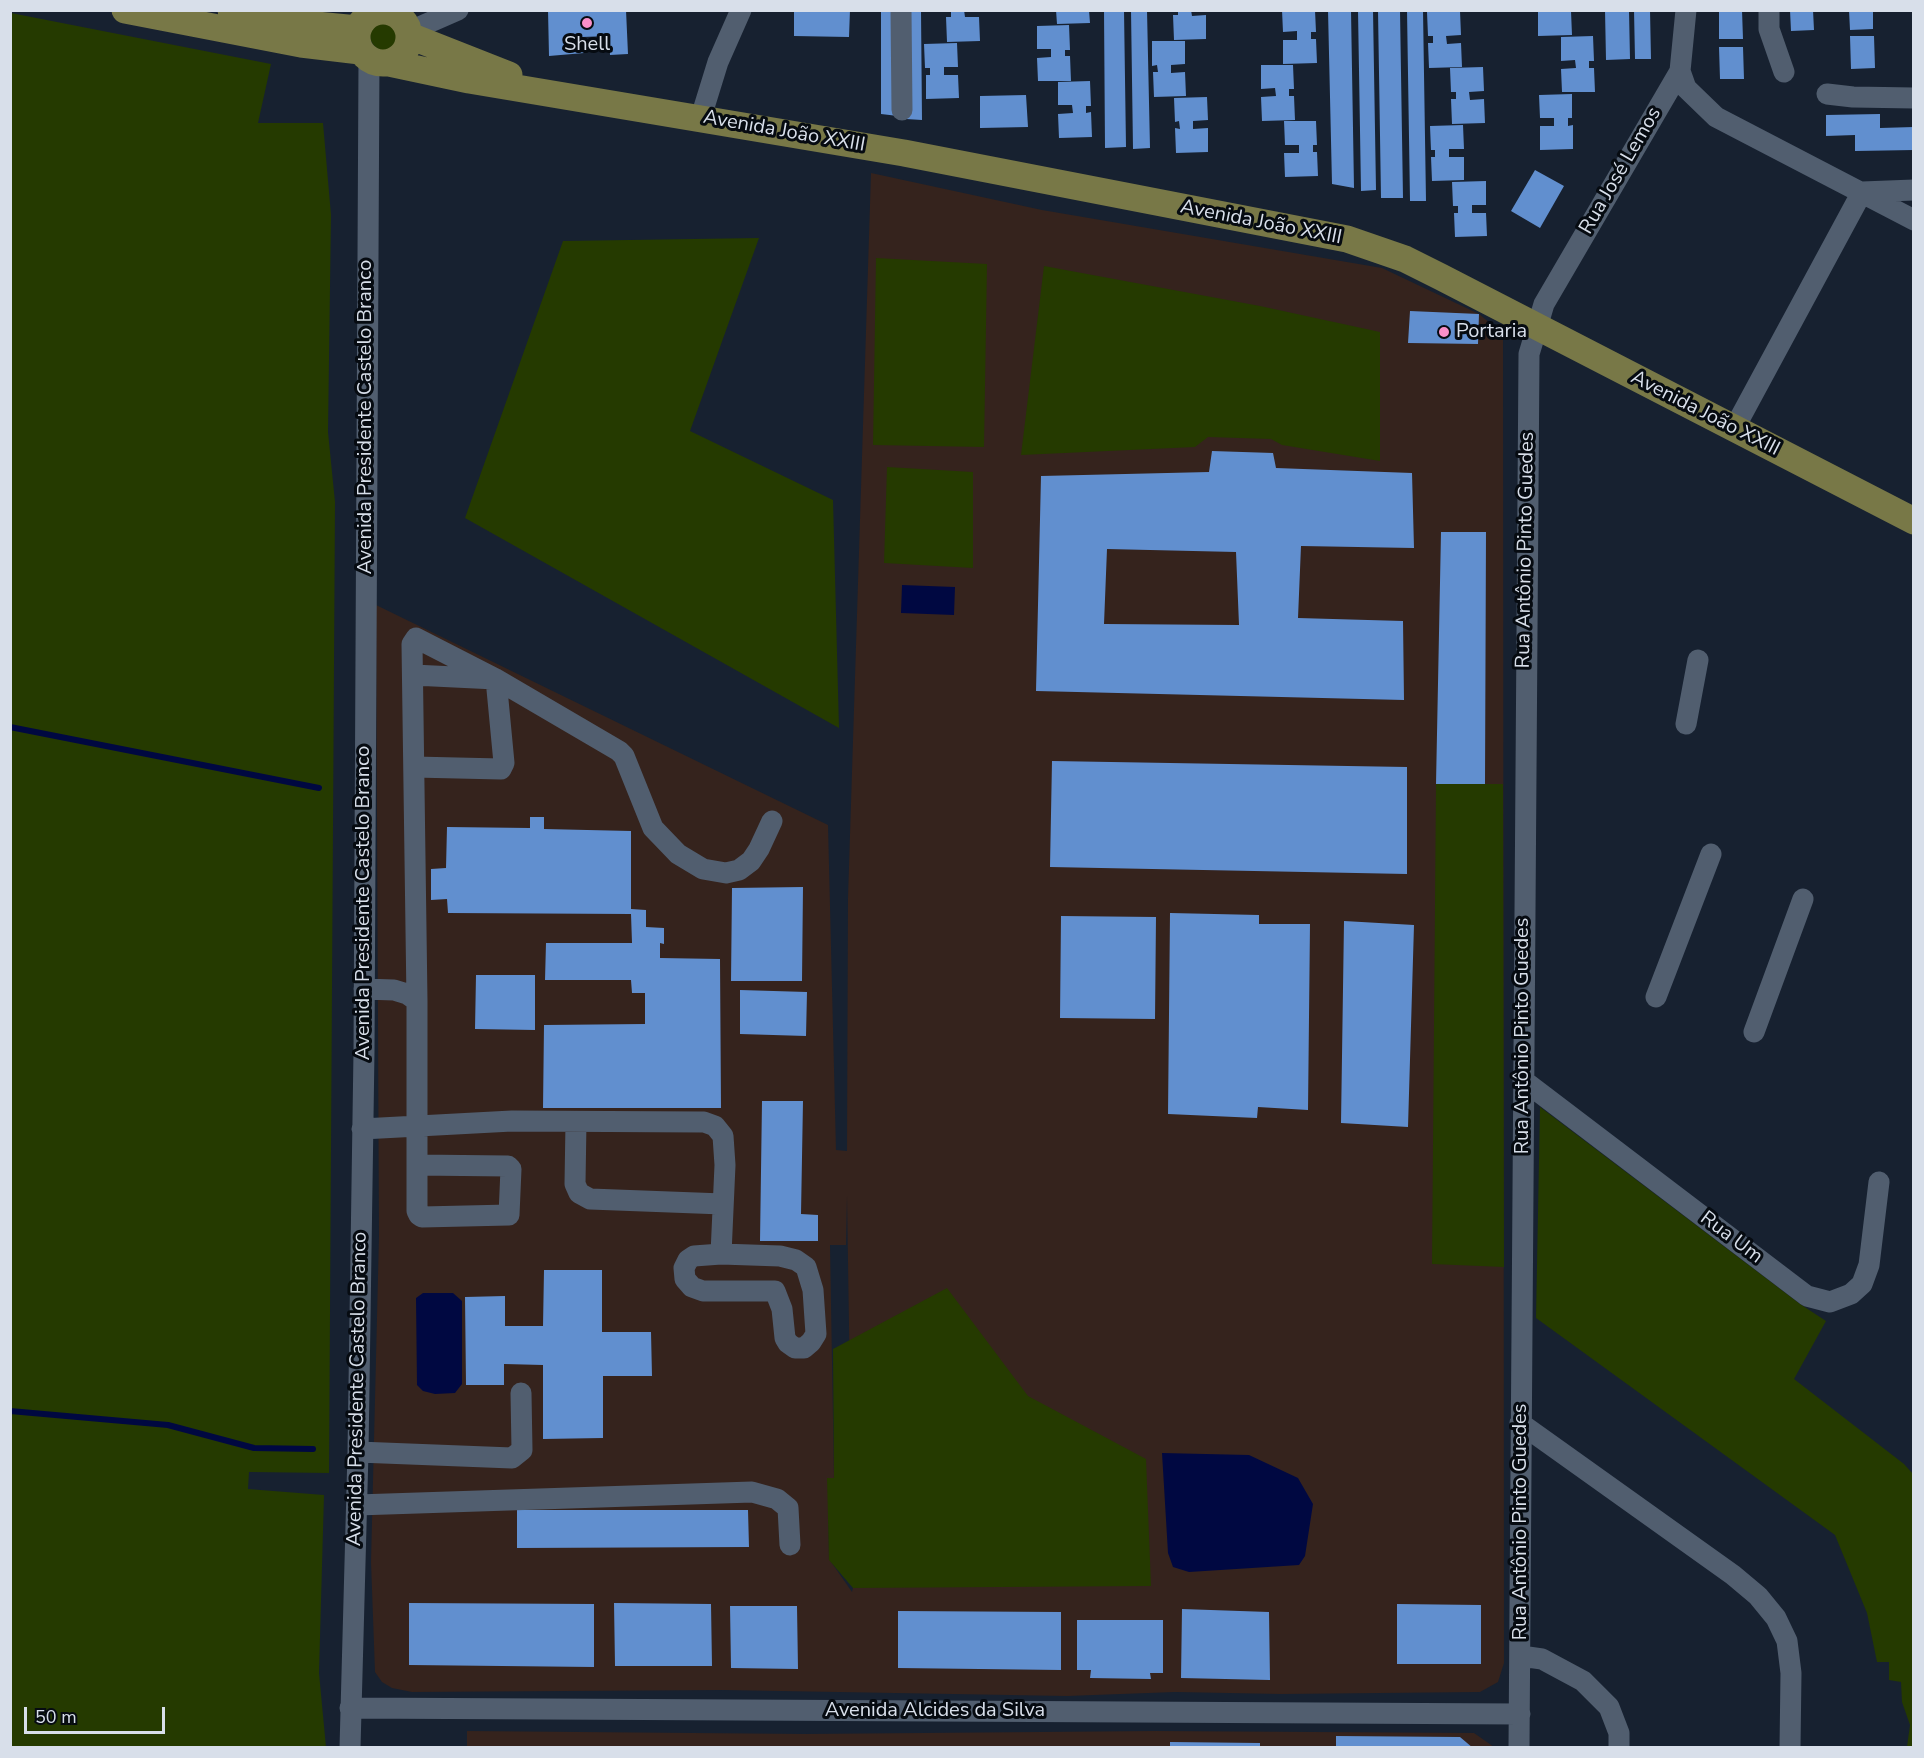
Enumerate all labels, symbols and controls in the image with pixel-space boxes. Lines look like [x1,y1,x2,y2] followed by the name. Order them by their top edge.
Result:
[580,16,594,30] marker: Shell
[564,33,610,57] place label: Shell
[1575,103,1667,239] street label: Rua José Lemos
[701,106,867,158] street label: Avenida João XXIII
[1178,196,1344,250] street label: Avenida João XXIII
[354,260,378,574] street label: Avenida Presidente Castelo Branco
[1456,320,1527,344] place label: Portaria
[1437,325,1451,339] marker: Portaria
[1626,366,1784,462] street label: Avenida João XXIII
[1512,431,1540,669] street label: Rua Antônio Pinto Guedes
[352,746,376,1060] street label: Avenida Presidente Castelo Branco
[1511,918,1535,1154] street label: Rua Antônio Pinto Guedes
[1695,1207,1767,1269] street label: Rua Um
[343,1232,373,1546] street label: Avenida Presidente Castelo Branco
[1509,1404,1533,1640] street label: Rua Antônio Pinto Guedes
[27,1695,168,1733] scale bar
[825,1699,1045,1723] street label: Avenida Alcides da Silva
[35,1705,77,1729] text: 50 m

